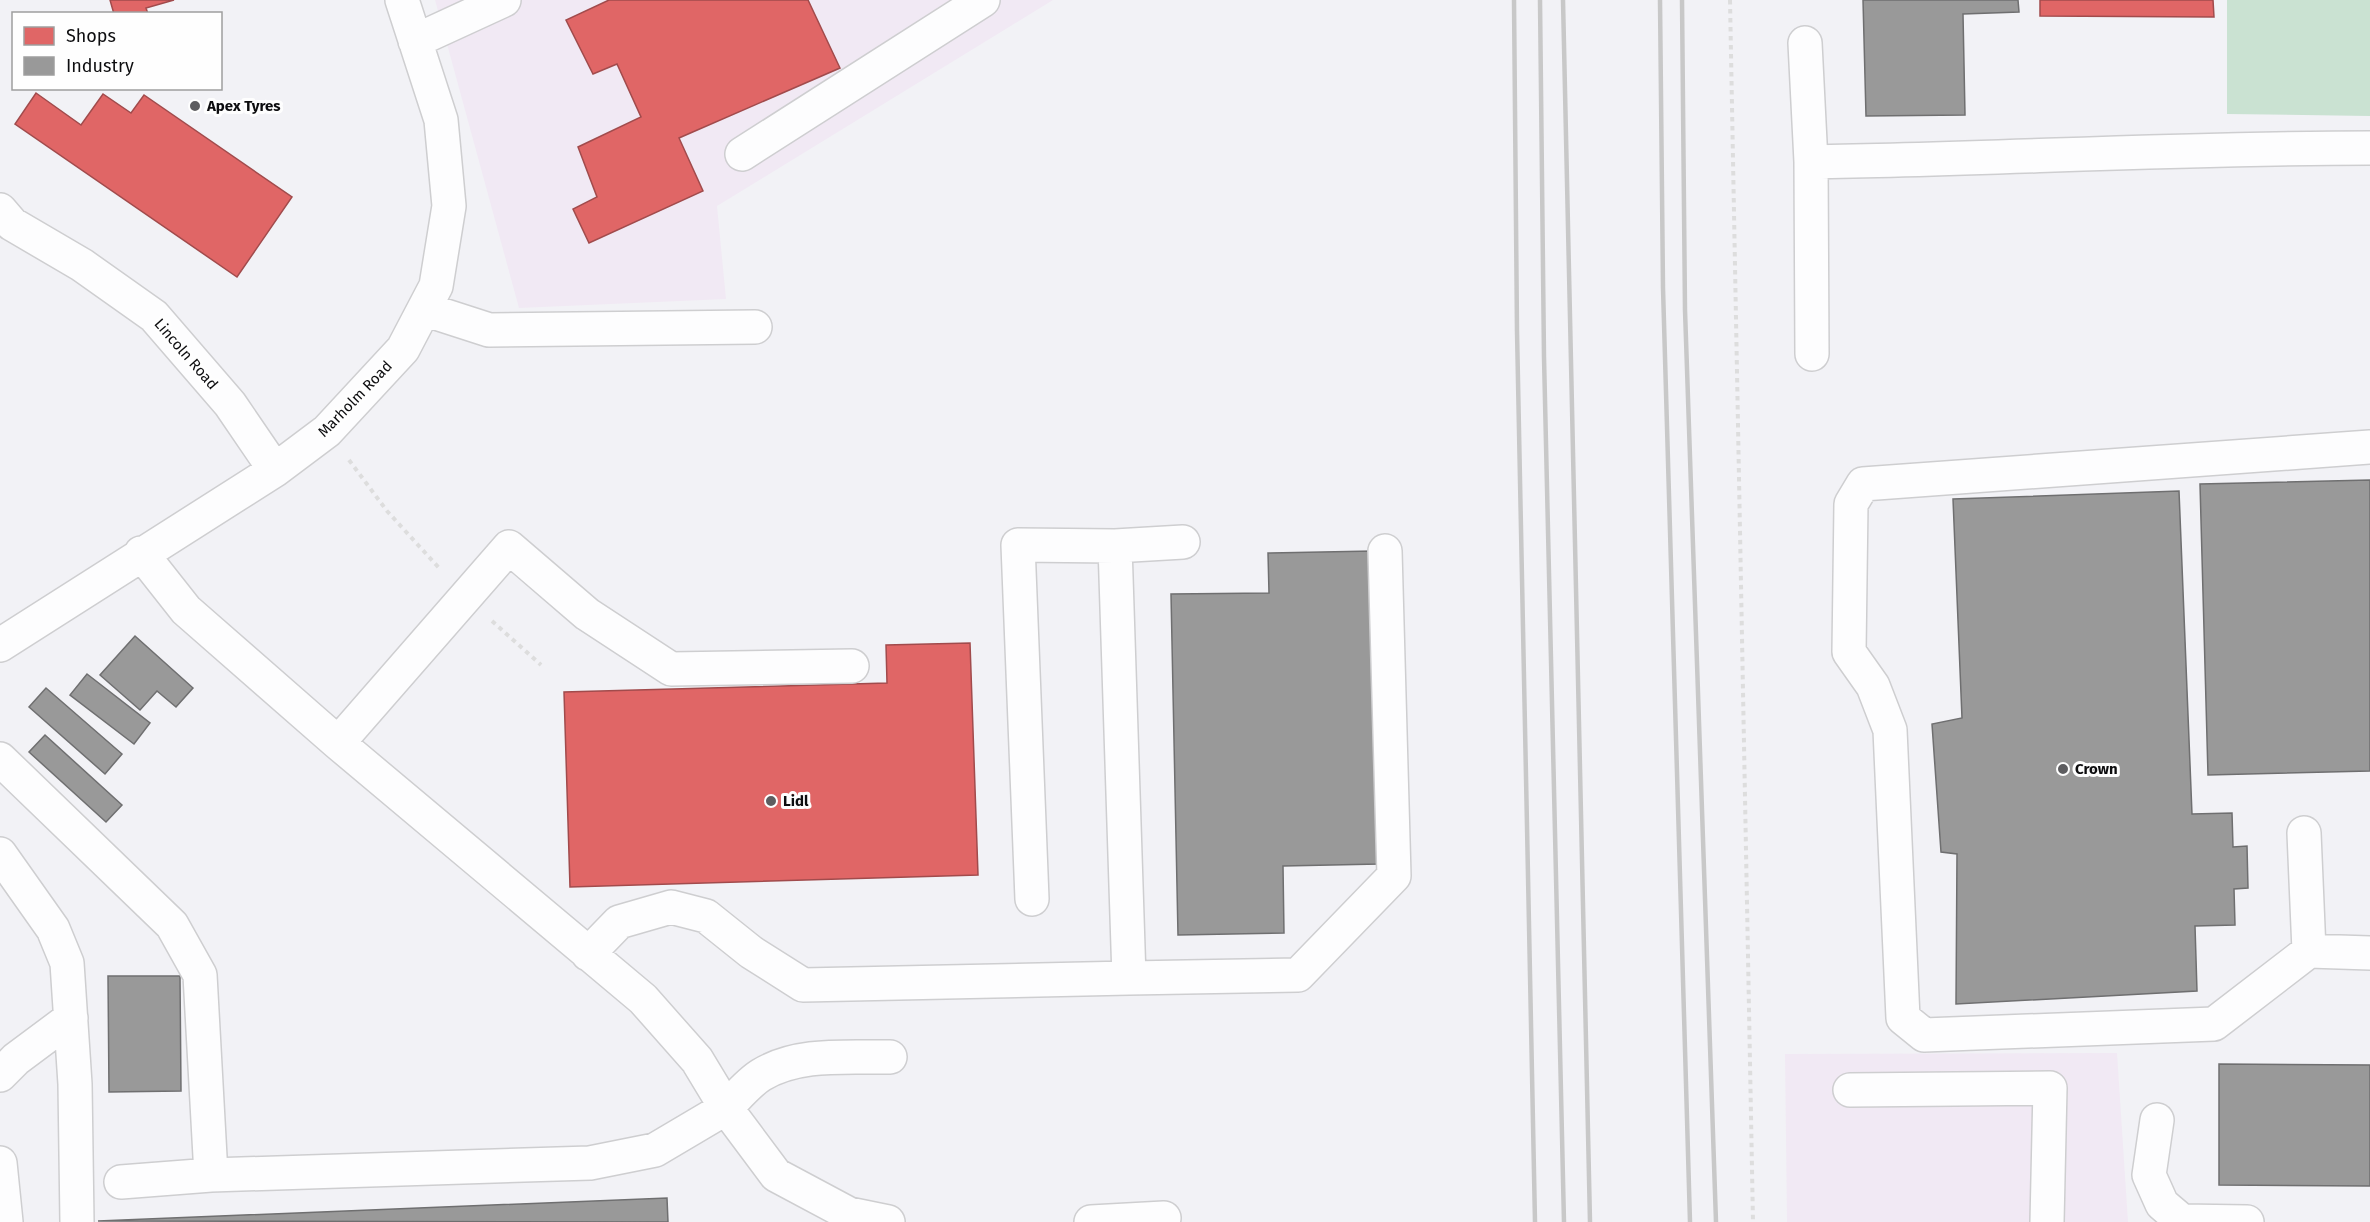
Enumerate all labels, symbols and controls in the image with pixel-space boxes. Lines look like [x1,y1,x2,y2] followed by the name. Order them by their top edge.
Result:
[12,12,222,90] legend
[66,25,116,47] text: Shops
[66,55,134,77] text: Industry
[206,97,281,115] place label: Apex Tyres
[188,99,202,113] marker: Apex Tyres
[150,315,222,393] street label: Lincoln Road
[314,357,396,441] street label: Marholm Road
[2075,760,2118,778] place label: Crown
[2056,762,2070,776] marker: Crown
[783,792,809,810] place label: Lidl
[764,794,778,808] marker: Lidl

